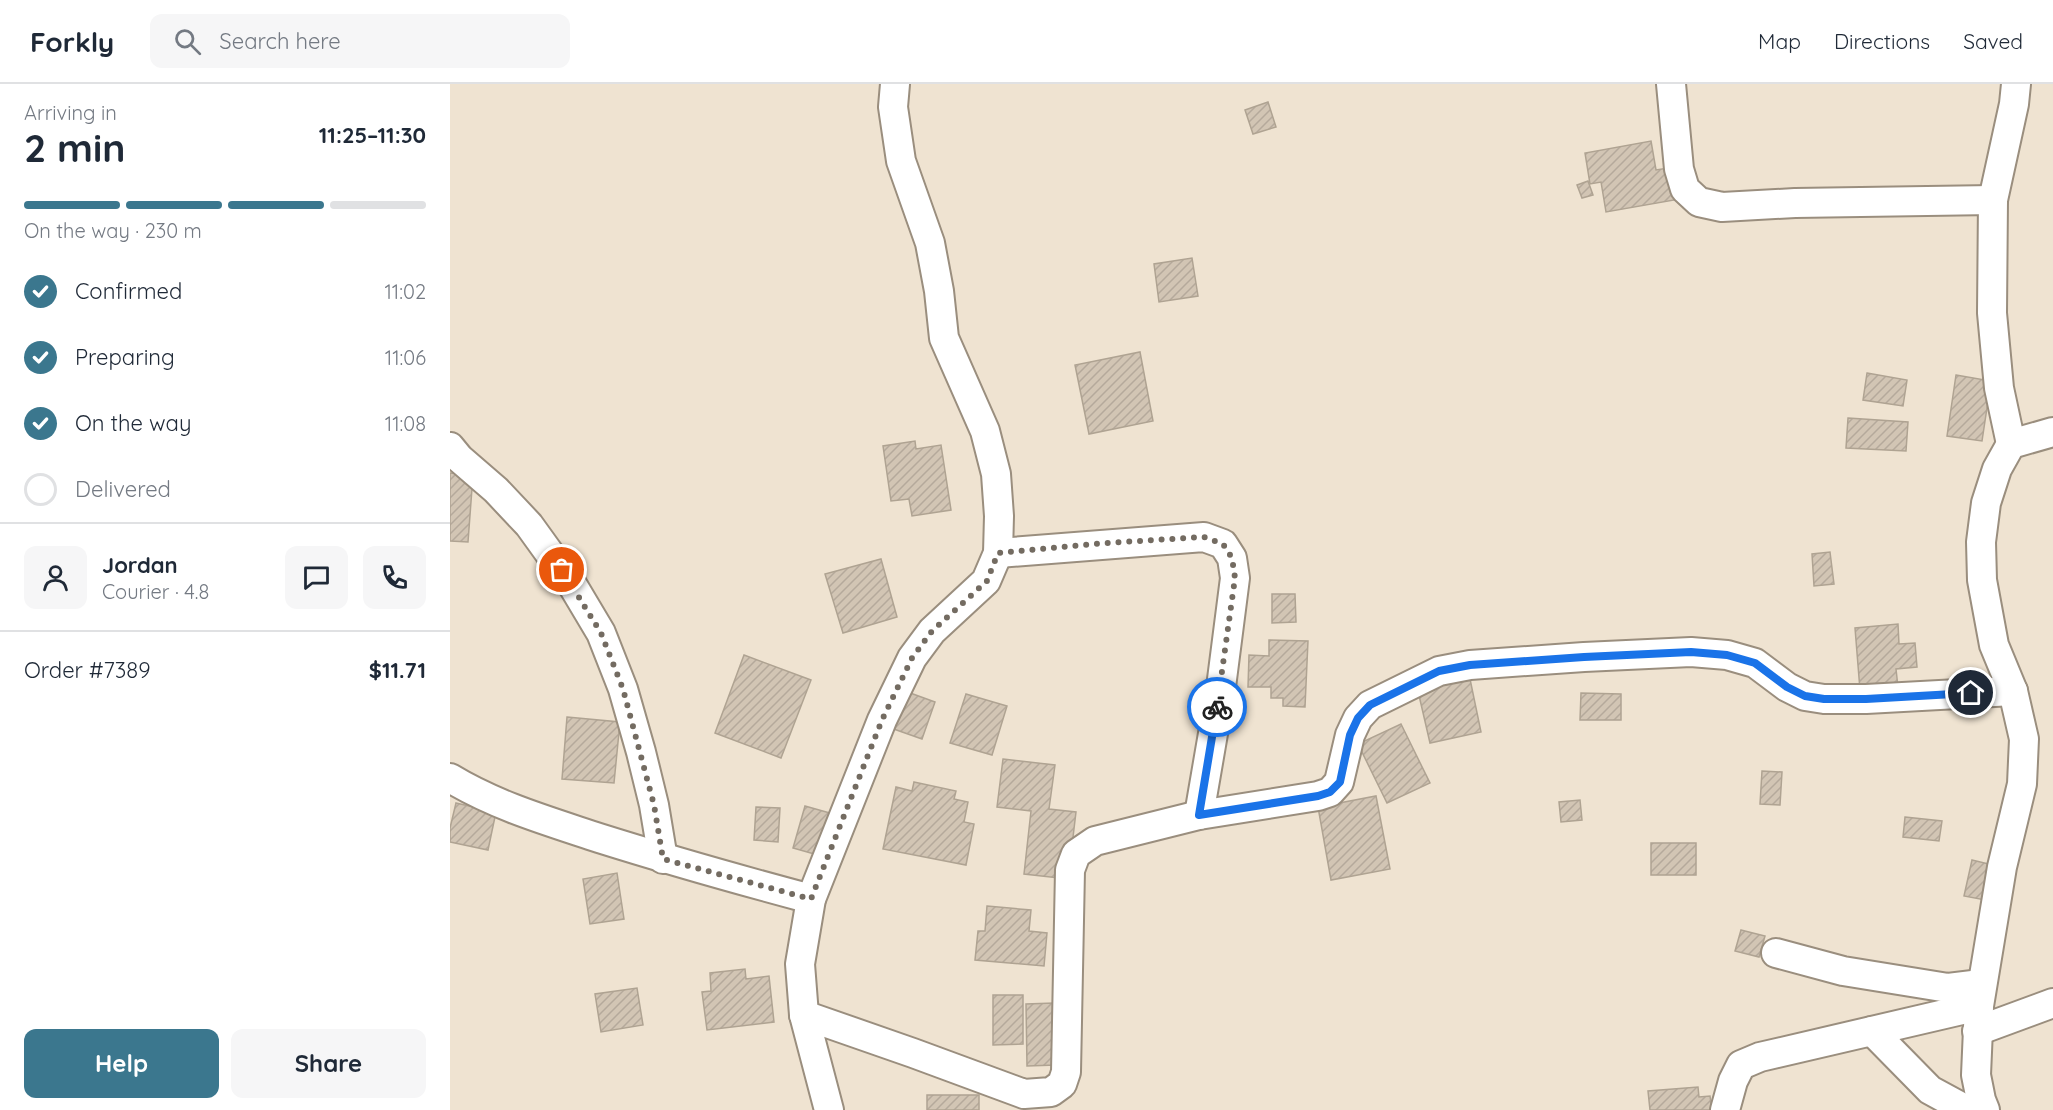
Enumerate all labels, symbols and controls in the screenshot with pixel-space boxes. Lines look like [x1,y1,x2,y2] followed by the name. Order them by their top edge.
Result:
[150,14,570,68] search box
[30,24,114,59] text: Forkly
[171,25,204,58] icon: search
[219,27,341,55] text: Search here
[1758,28,1801,54] text: Map
[1834,28,1930,54] text: Directions
[1963,28,2023,54] text: Saved
[24,100,117,125] text: Arriving in
[319,121,426,149] text: 11:25–11:30
[24,123,126,172] text: 2 min
[24,218,202,243] text: On the way · 230 m
[24,275,57,308] icon: check
[75,277,182,305] text: Confirmed
[384,279,426,304] text: 11:02
[24,341,57,374] icon: check
[75,343,175,371] text: Preparing
[385,345,426,370] text: 11:06
[24,407,57,440] icon: check
[75,409,191,437] text: On the way
[385,411,426,436] text: 11:08
[75,475,171,503] text: Delivered
[536,544,587,595] pin
[24,546,87,609] button: person
[285,546,348,609] button: chat
[363,546,426,609] button: phone
[102,551,178,579] text: Jordan
[545,553,578,586] icon: bag
[102,579,209,604] text: Courier · 4.8
[24,656,150,684] text: Order #7389
[369,656,426,684] text: $11.71
[1945,667,1996,718] pin
[1954,676,1987,709] icon: home
[1187,677,1247,737] courier
[1201,691,1234,724] icon: bike
[24,1029,219,1098] button: Help
[231,1029,426,1098] button: Share

